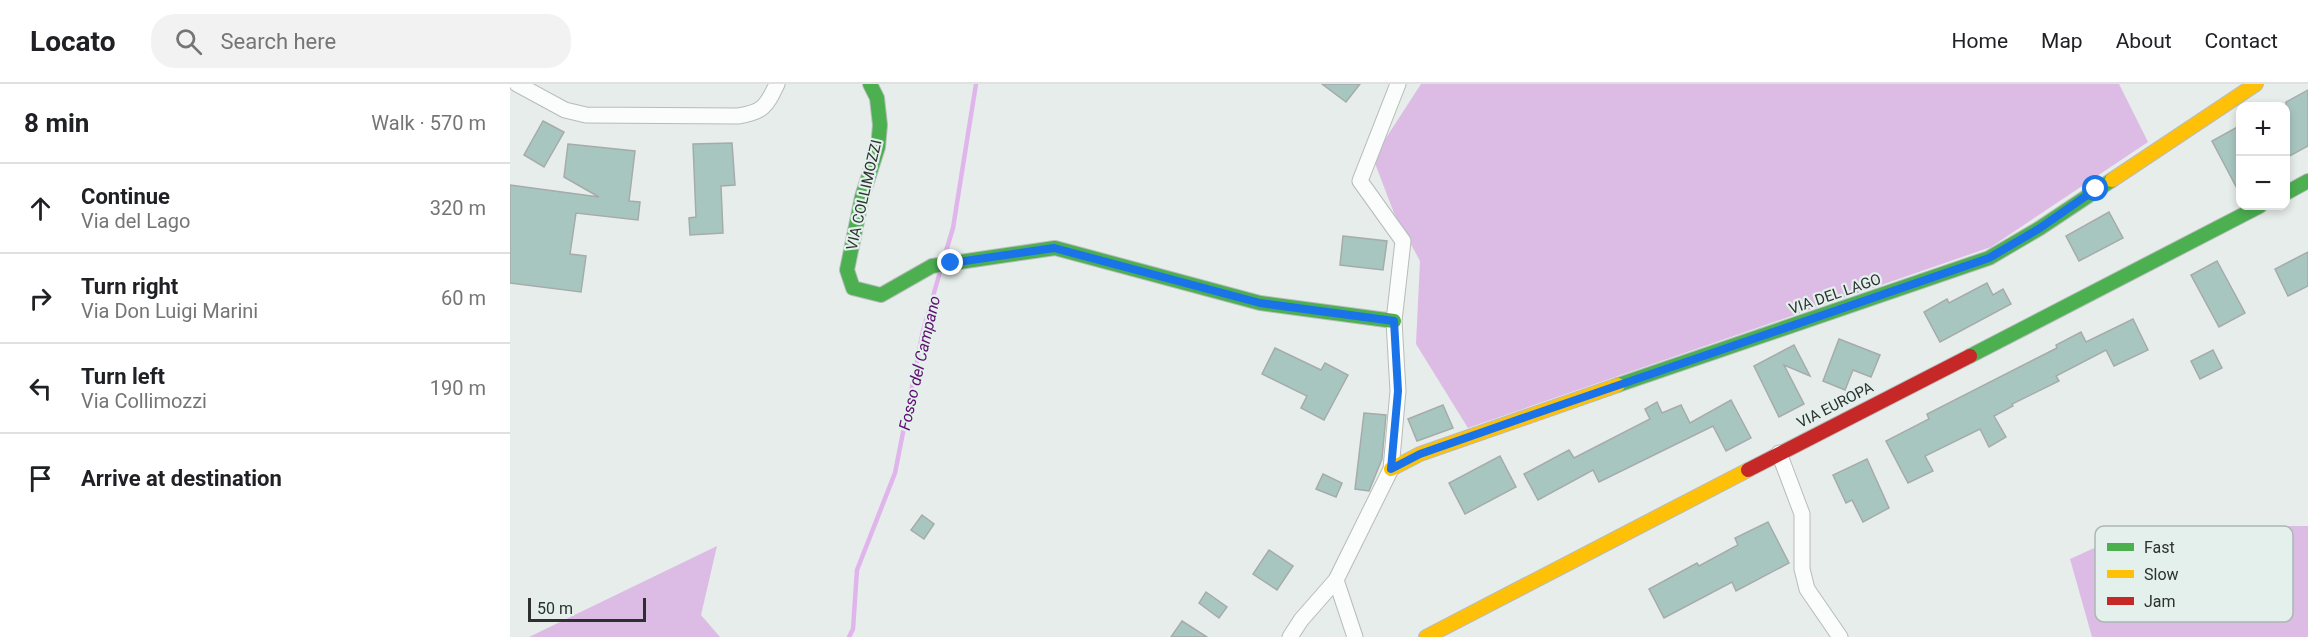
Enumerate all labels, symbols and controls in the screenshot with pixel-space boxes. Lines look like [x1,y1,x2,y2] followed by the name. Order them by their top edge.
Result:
[151,14,571,68] search box
[30,25,115,58] text: Locato
[172,25,205,58] icon: search
[220,29,336,54] text: Search here
[1952,29,2008,53] text: Home
[2041,29,2083,53] text: Map
[2116,29,2172,53] text: About
[2205,29,2278,53] text: Contact
[2236,102,2290,210] map controls
[2236,102,2290,156] button: +
[24,108,89,138] text: 8 min
[371,111,486,135] text: Walk · 570 m
[843,138,885,252] street label: VIA COLLIMOZZI
[2236,156,2290,210] button: −
[2082,175,2108,201] route start
[81,184,170,209] text: Continue
[24,192,57,225] icon: ahead
[430,196,486,220] text: 320 m
[81,209,190,233] text: Via del Lago
[937,249,963,275] route end
[1787,270,1883,318] street label: VIA DEL LAGO
[81,274,178,299] text: Turn right
[24,282,57,315] icon: right
[441,286,486,310] text: 60 m
[895,294,944,432] water label: Fosso del Campano
[81,299,258,323] text: Via Don Luigi Marini
[81,364,165,389] text: Turn left
[24,372,57,405] icon: left
[430,376,486,400] text: 190 m
[1794,378,1876,432] street label: VIA EUROPA
[81,389,207,413] text: Via Collimozzi
[24,462,57,495] icon: arrive
[81,466,282,491] text: Arrive at destination
[2095,526,2293,622] legend
[2144,538,2175,557] text: Fast
[2144,565,2179,584] text: Slow
[2144,592,2176,611] text: Jam
[528,595,646,622] scale bar
[537,599,573,618] text: 50 m

